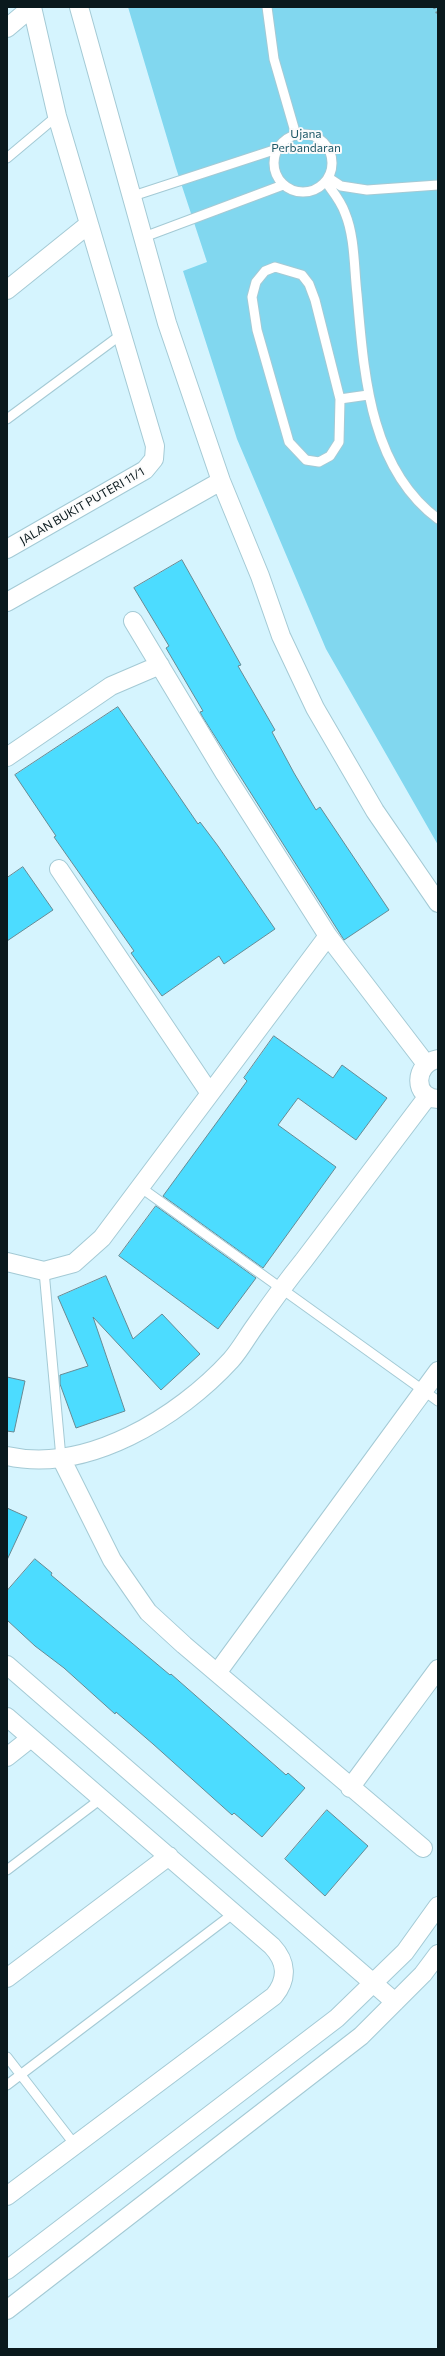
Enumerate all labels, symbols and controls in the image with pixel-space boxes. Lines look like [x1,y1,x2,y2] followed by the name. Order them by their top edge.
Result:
[271,127,341,155] park label: Ujana Perbandaran
[17,464,147,548] street label: JALAN BUKIT PUTERI 11/1

